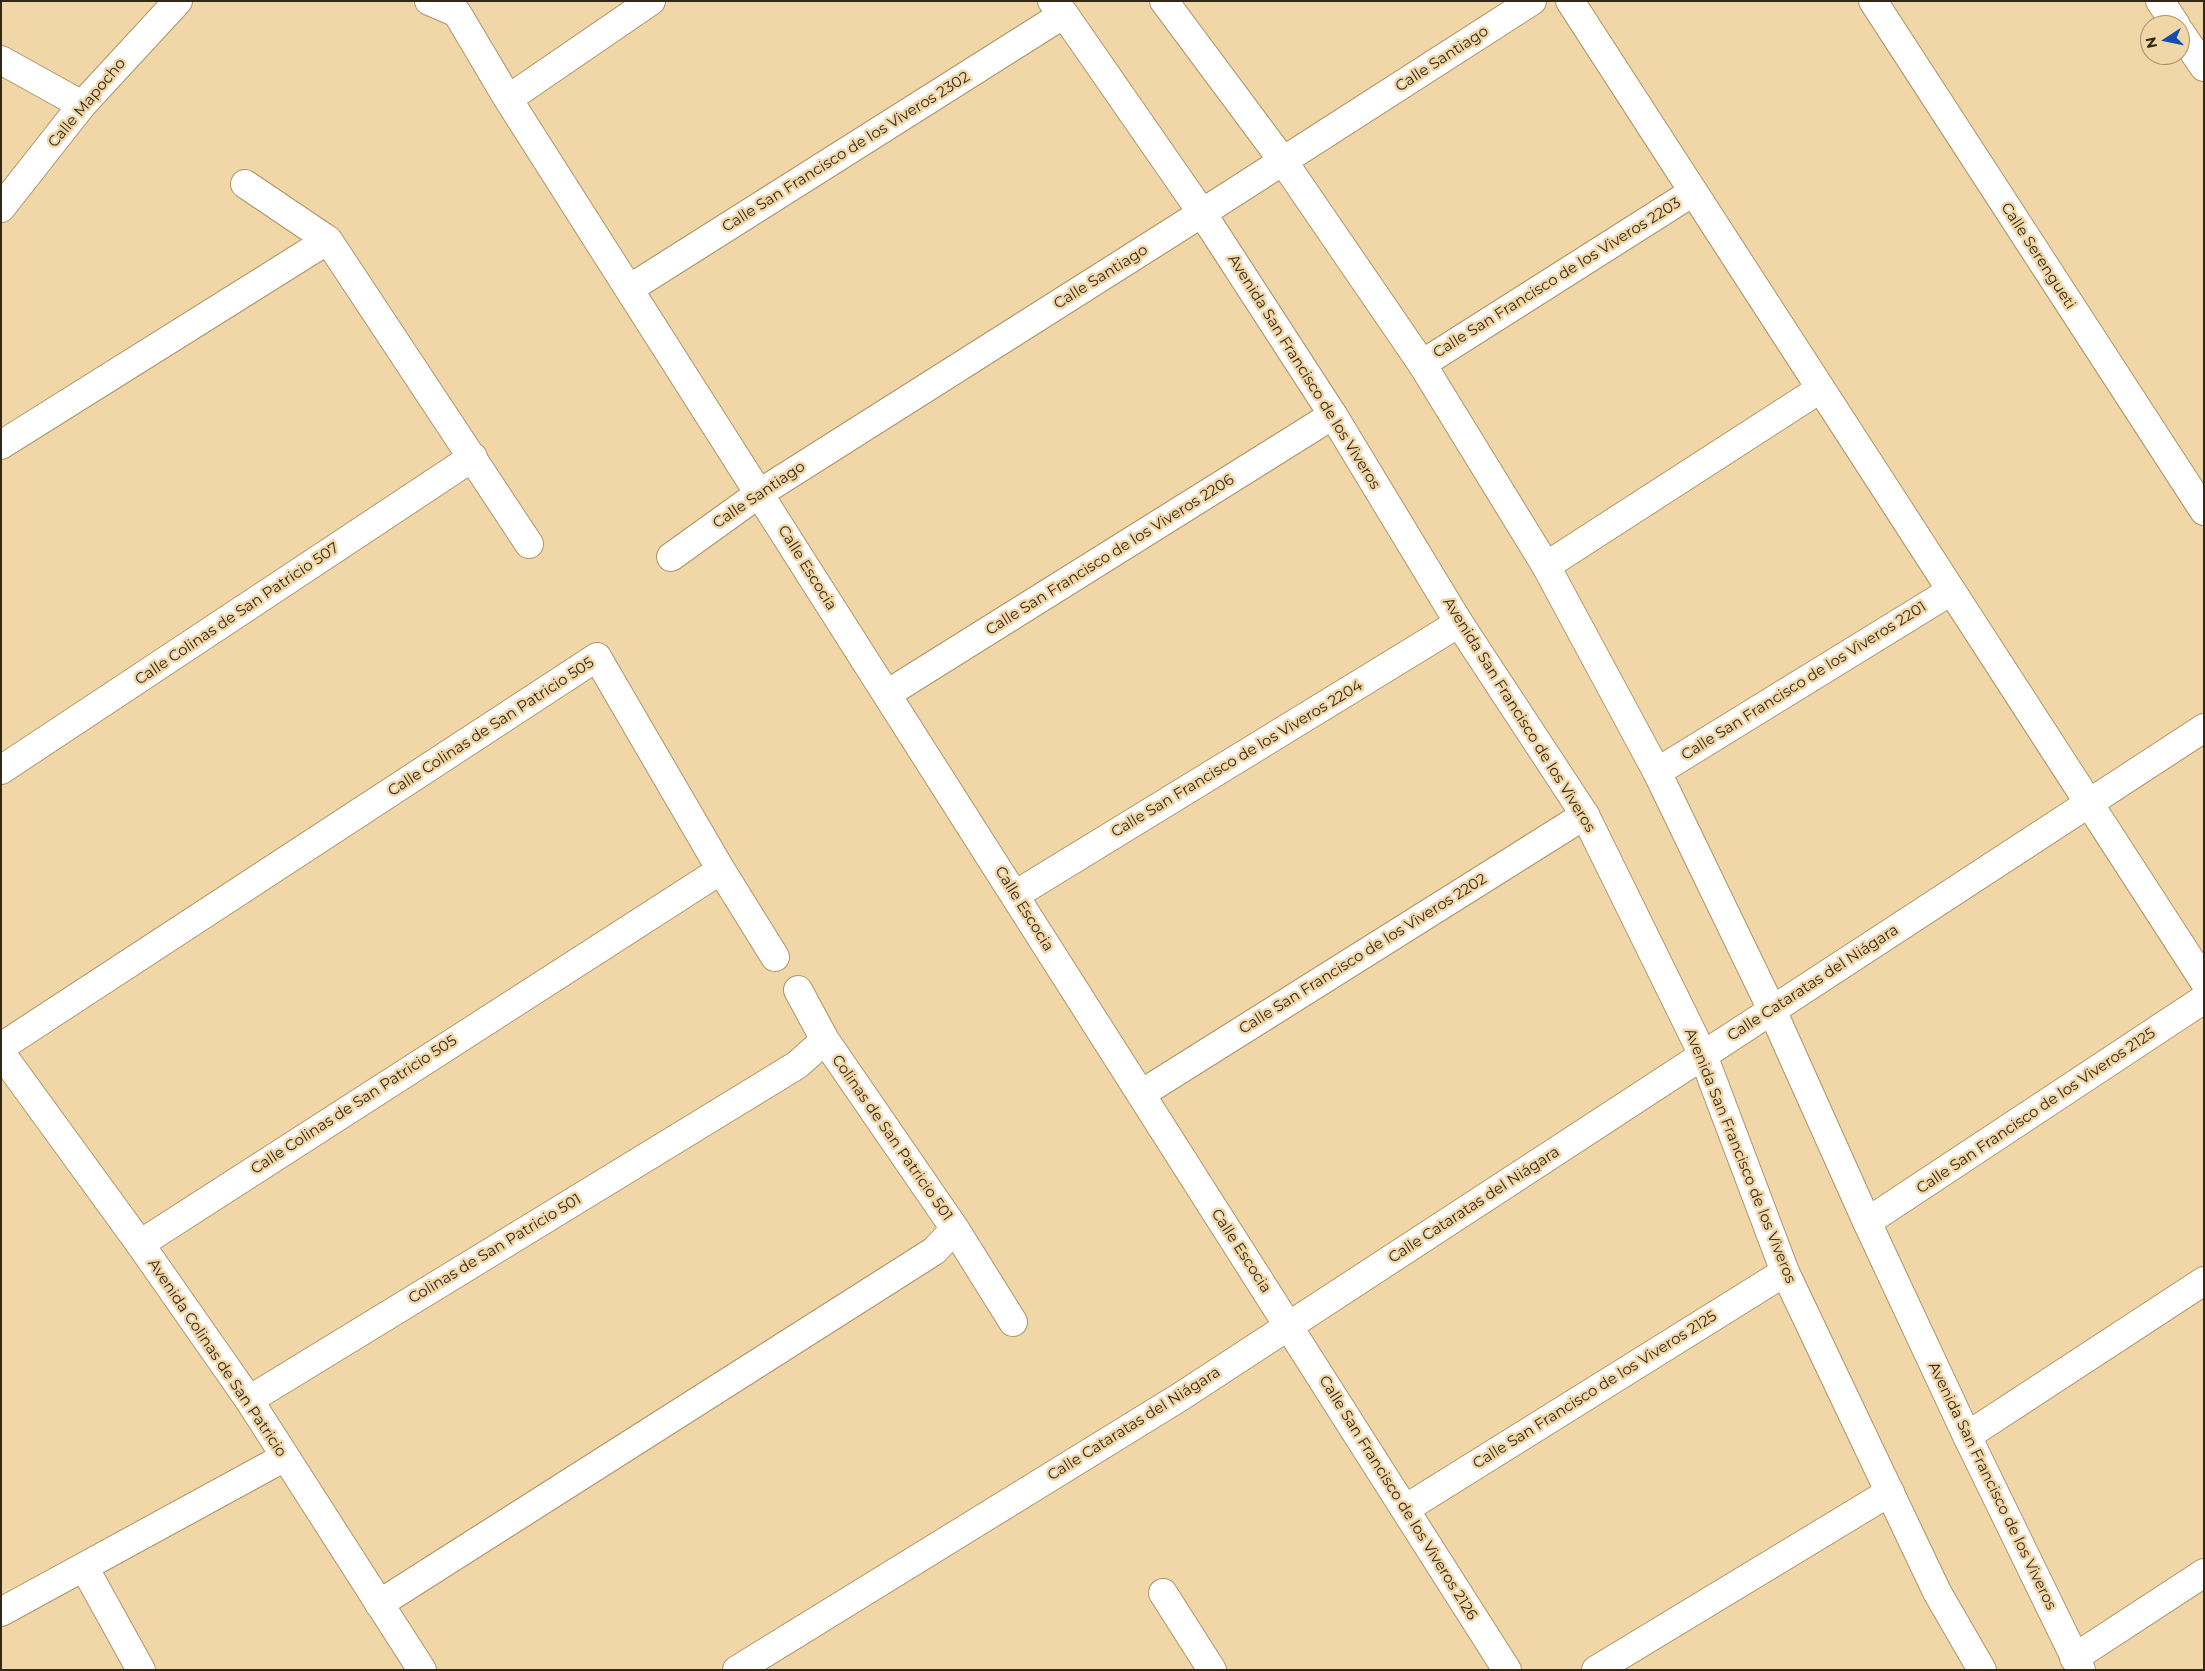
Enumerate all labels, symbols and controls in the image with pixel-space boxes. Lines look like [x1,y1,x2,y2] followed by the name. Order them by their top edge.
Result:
[2140,15,2190,65] north arrow
[1392,22,1492,96] street label: Calle Santiago
[2141,35,2161,50] text: N
[44,55,130,151] street label: Calle Mapocho
[719,68,973,236] street label: Calle San Francisco de los Viveros 2302
[1430,194,1684,362] street label: Calle San Francisco de los Viveros 2203
[1997,199,2079,313] street label: Calle Serengueti
[1051,241,1151,313] street label: Calle Santiago
[1224,251,1384,493] street label: Avenida San Francisco de los Viveros
[709,458,809,532] street label: Calle Santiago
[983,471,1237,639] street label: Calle San Francisco de los Viveros 2206
[774,522,840,614] street label: Calle Escocia
[132,539,342,689] street label: Calle Colinas de San Patricio 507
[1439,594,1599,836] street label: Avenida San Francisco de los Viveros
[1678,598,1930,764] street label: Calle San Francisco de los Viveros 2201
[385,654,597,800] street label: Calle Colinas de San Patricio 505
[1108,677,1366,841] street label: Calle San Francisco de los Viveros 2204
[991,863,1057,955] street label: Calle Escocia
[1236,870,1490,1038] street label: Calle San Francisco de los Viveros 2202
[1724,921,1902,1045] street label: Calle Cataratas del Niágara
[1913,1024,2159,1198] street label: Calle San Francisco de los Viveros 2125
[1680,1026,1800,1286] street label: Avenida San Francisco de los Viveros
[248,1032,460,1178] street label: Calle Colinas de San Patricio 505
[828,1052,956,1224] street label: Colinas de San Patricio 501
[1385,1143,1563,1267] street label: Calle Cataratas del Niágara
[405,1190,585,1308] street label: Colinas de San Patricio 501
[1207,1206,1275,1296] street label: Calle Escocia
[144,1256,290,1460] street label: Avenida Colinas de San Patricio
[1470,1307,1720,1473] street label: Calle San Francisco de los Viveros 2125
[1924,1359,2060,1613] street label: Avenida San Francisco de los Viveros
[1044,1363,1224,1485] street label: Calle Cataratas del Niágara
[1315,1372,1481,1624] street label: Calle San Francisco de los Viveros 2126

